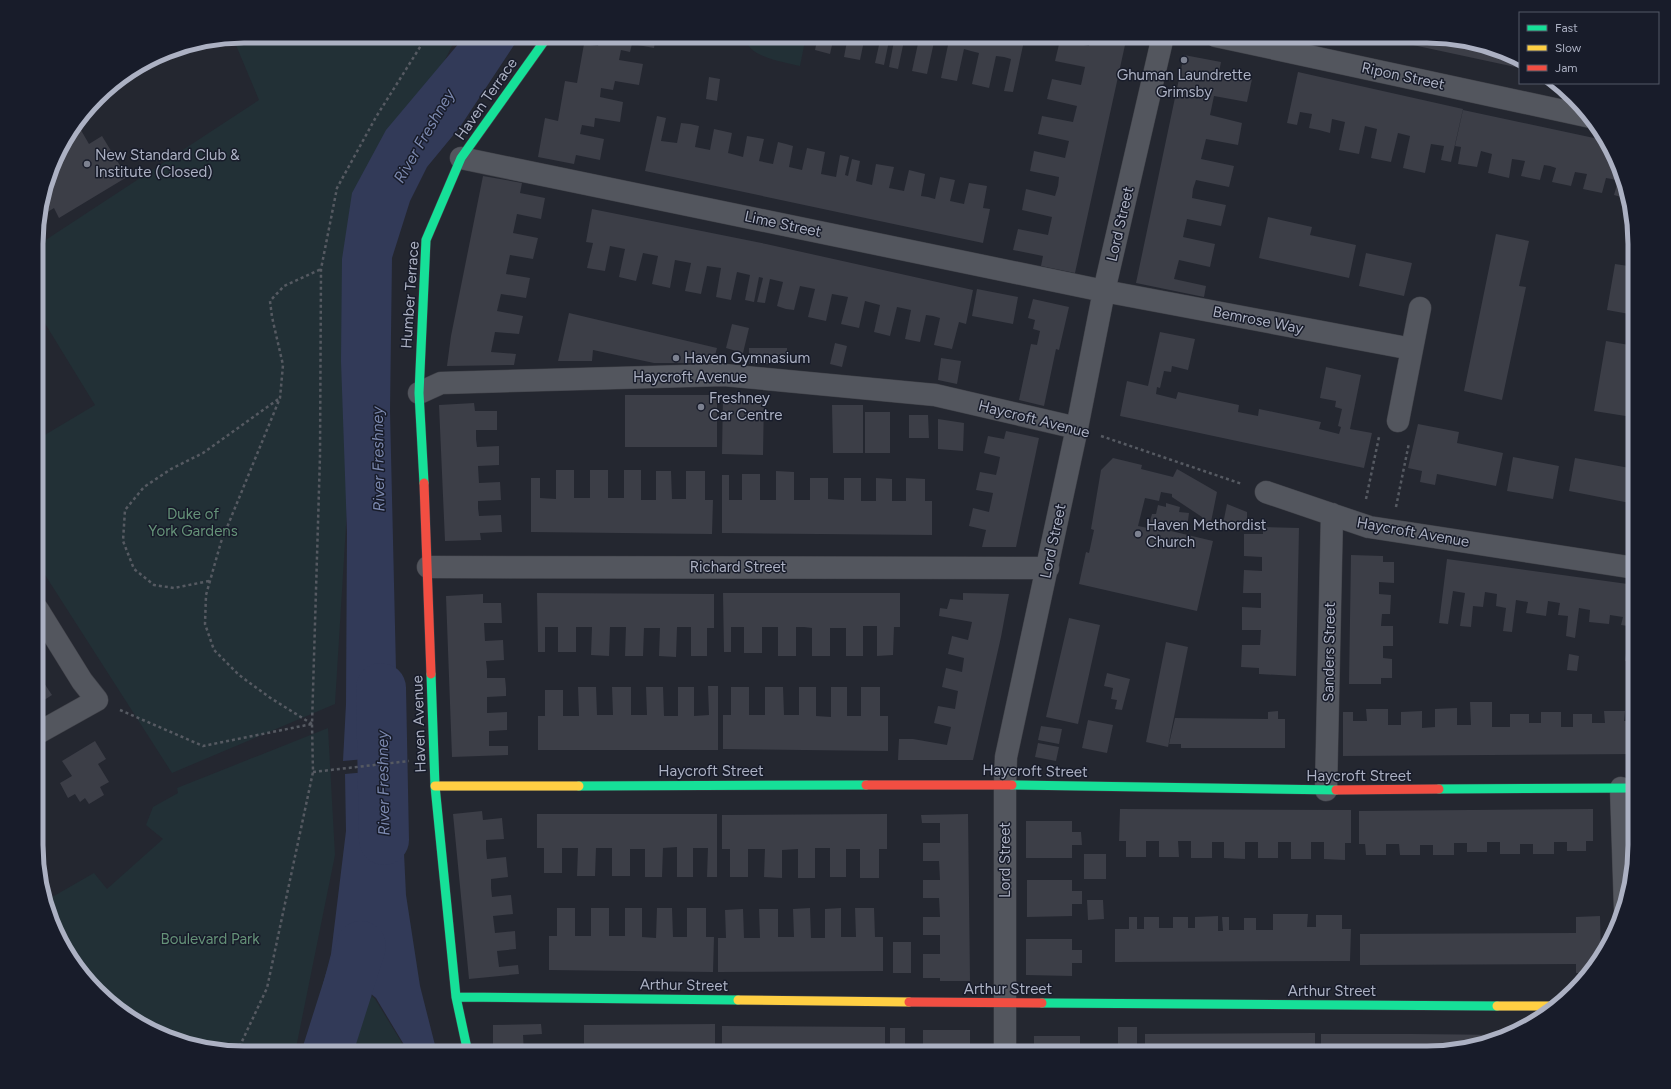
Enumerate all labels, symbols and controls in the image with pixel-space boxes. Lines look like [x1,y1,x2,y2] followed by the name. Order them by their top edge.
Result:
[1519,12,1659,84] legend
[1555,21,1578,35] text: Fast
[1555,41,1582,55] text: Slow
[451,54,521,144] street label: Haven Terrace
[1179,55,1189,65] marker: Ghuman Laundrette Grimsby
[1360,58,1447,94] street label: Ripon Street
[1555,61,1578,75] text: Jam
[1117,66,1251,101] place label: Ghuman Laundrette Grimsby
[389,85,459,186] water label: River Freshney
[95,146,240,181] place label: New Standard Club & Institute (Closed)
[82,159,92,169] marker: New Standard Club & Institute (Closed)
[1103,185,1137,263] street label: Lord Street
[743,207,823,241] street label: Lime Street
[397,241,423,349] street label: Humber Terrace
[1211,302,1305,338] street label: Bemrose Way
[684,349,810,367] place label: Haven Gymnasium
[671,353,681,363] marker: Haven Gymnasium
[633,368,747,386] street label: Haycroft Avenue
[709,389,783,424] place label: Freshney Car Centre
[976,396,1092,442] street label: Haycroft Avenue
[696,402,706,412] marker: Freshney Car Centre
[368,406,388,512] water label: River Freshney
[1036,502,1070,580] street label: Lord Street
[148,505,238,540] park label: Duke of York Gardens
[1355,513,1471,551] street label: Haycroft Avenue
[1146,516,1267,551] place label: Haven Methordist Church
[1133,529,1143,539] marker: Haven Methordist Church
[690,558,787,576] street label: Richard Street
[1319,602,1339,702] street label: Sanders Street
[408,675,430,773] street label: Haven Avenue
[373,730,393,836] water label: River Freshney
[982,761,1088,781] street label: Haycroft Street
[658,762,764,780] street label: Haycroft Street
[1306,767,1412,785] street label: Haycroft Street
[996,822,1014,898] street label: Lord Street
[161,930,260,948] park label: Boulevard Park
[640,975,729,995] street label: Arthur Street
[964,980,1053,998] street label: Arthur Street
[1288,982,1377,1000] street label: Arthur Street

